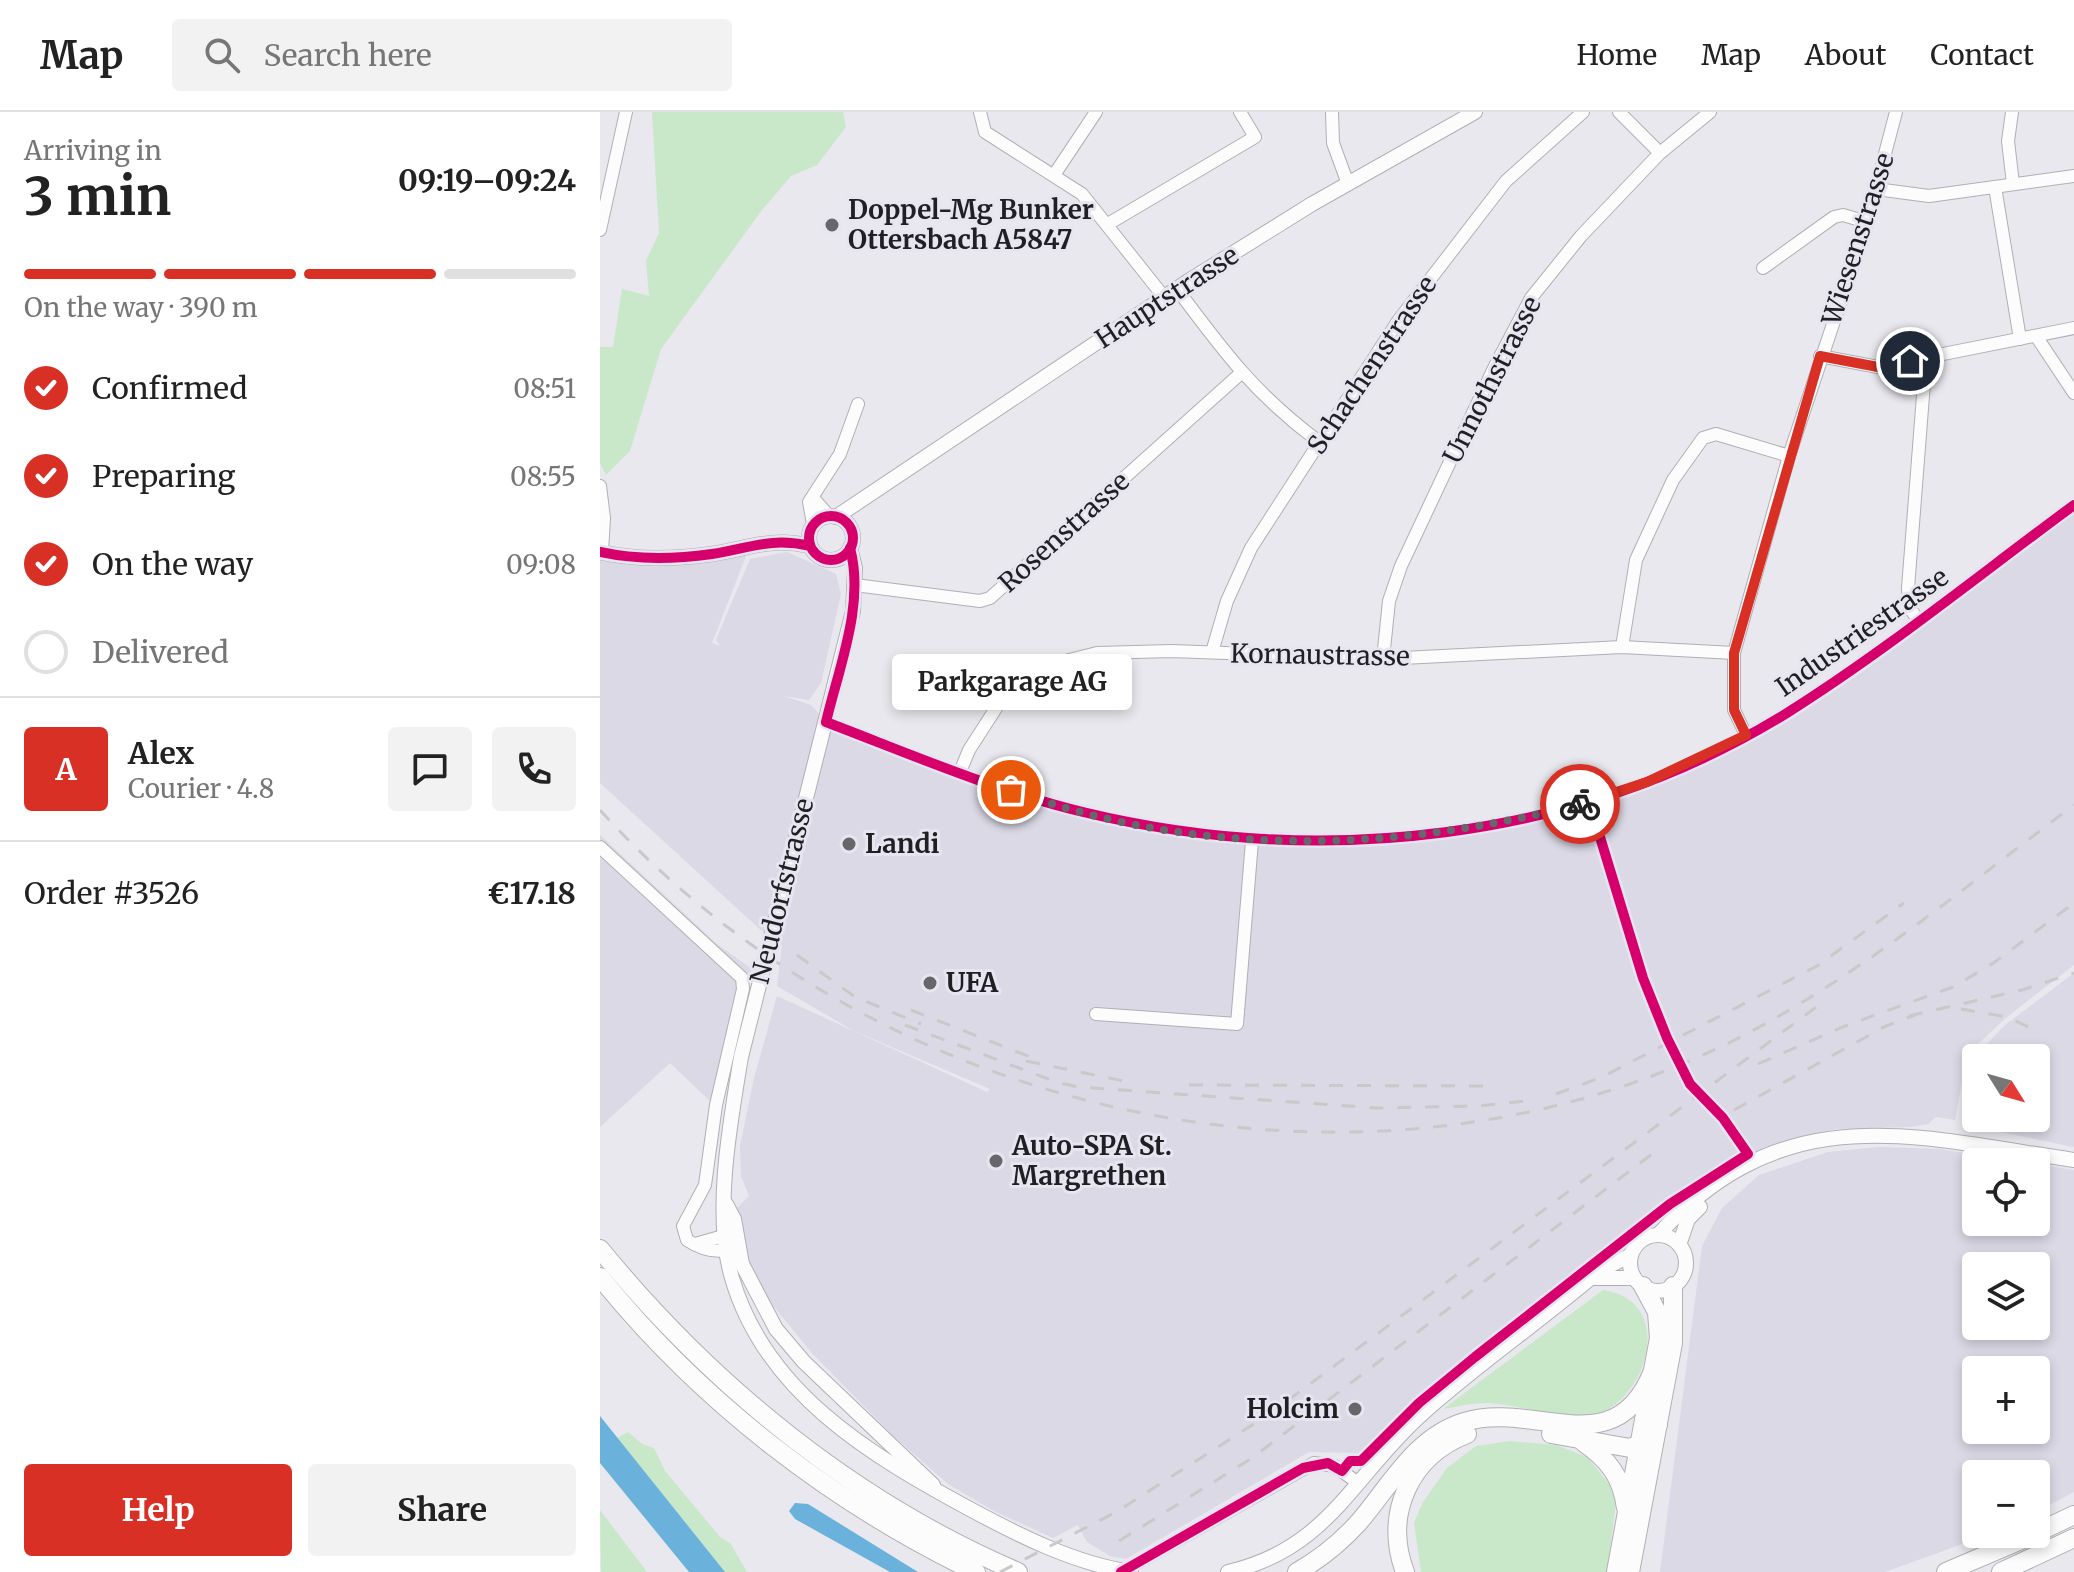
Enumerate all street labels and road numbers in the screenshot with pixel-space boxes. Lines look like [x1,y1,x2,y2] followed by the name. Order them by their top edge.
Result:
[1814,149,1901,330] street label: Wiesenstrasse
[1089,238,1245,355] street label: Hauptstrasse
[1300,269,1443,460] street label: Schachenstrasse
[1435,291,1548,469] street label: Unnothstrasse
[992,464,1136,599] street label: Rosenstrasse
[1769,560,1954,703] street label: Industriestrasse
[1230,636,1410,673] street label: Kornaustrasse
[743,795,820,987] street label: Neudorfstrasse

